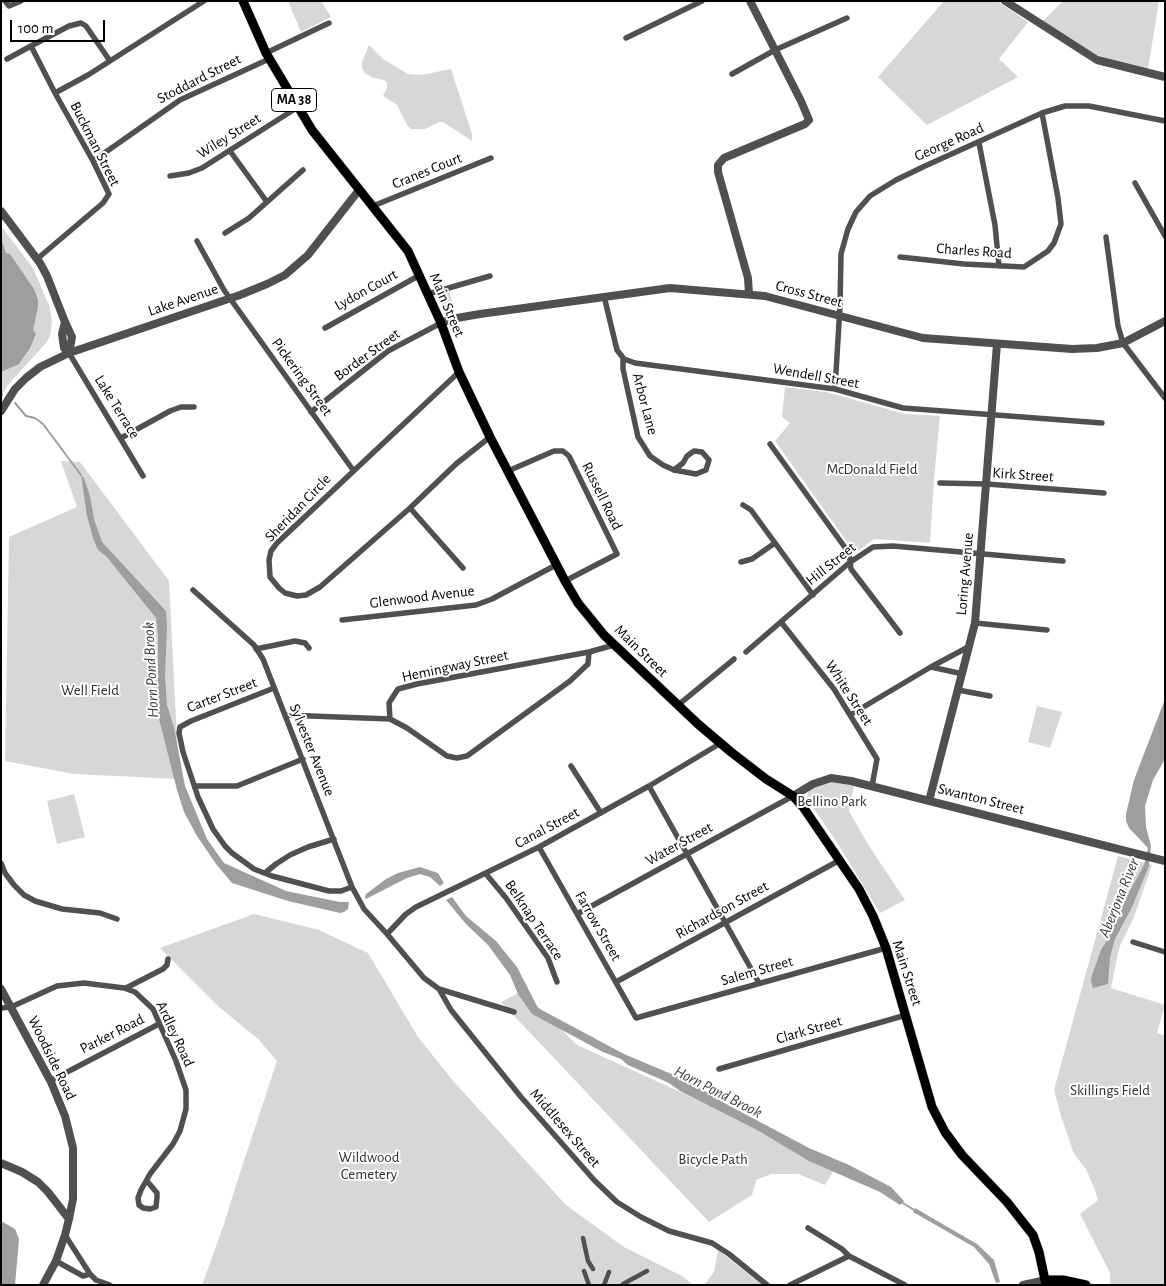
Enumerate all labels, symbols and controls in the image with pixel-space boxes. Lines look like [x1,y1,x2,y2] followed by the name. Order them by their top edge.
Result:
[12,10,108,42] scale bar
[18,21,53,36] text: 100 m
[154,50,244,108] street label: Stoddard Street
[272,88,316,112] road number: MA 38
[66,99,124,189] street label: Buckman Street
[194,109,264,163] street label: Wiley Street
[911,119,987,165] street label: George Road
[389,149,465,193] street label: Cranes Court
[936,239,1012,263] street label: Charles Road
[331,265,401,315] street label: Lydon Court
[425,270,469,340] street label: Main Street
[774,276,844,312] street label: Cross Street
[146,280,220,320] street label: Lake Avenue
[330,325,404,385] street label: Border Street
[268,334,336,420] street label: Pickering Street
[771,360,861,392] street label: Wendell Street
[628,371,662,437] street label: Arbor Lane
[90,372,144,442] street label: Lake Terrace
[578,459,626,533] street label: Russell Road
[827,460,917,478] park label: McDonald Field
[992,464,1054,486] street label: Kirk Street
[261,470,335,546] street label: Sheridan Circle
[952,532,978,616] street label: Loring Avenue
[802,538,860,590] street label: Hill Street
[369,582,475,612] street label: Glenwood Avenue
[139,621,163,719] water label: Horn Pond Brook
[610,621,672,681] street label: Main Street
[400,646,510,686] street label: Hemingway Street
[821,657,877,729] street label: White Street
[184,673,260,717] street label: Carter Street
[61,681,119,699] park label: Well Field
[285,701,339,799] street label: Sylvester Avenue
[936,780,1026,818] street label: Swanton Street
[797,792,867,810] park label: Bellino Park
[512,803,582,853] street label: Canal Street
[642,818,716,870] street label: Water Street
[1094,856,1144,940] water label: Aberjona River
[501,877,567,963] street label: Belknap Terrace
[673,877,771,943] street label: Richardson Street
[571,888,625,964] street label: Farrow Street
[888,938,926,1008] street label: Main Street
[719,952,795,990] street label: Salem Street
[152,998,198,1070] street label: Ardley Road
[77,1010,147,1058] street label: Parker Road
[774,1012,844,1048] street label: Clark Street
[24,1013,80,1103] street label: Woodside Road
[671,1062,765,1122] water label: Horn Pond Brook
[1070,1081,1150,1099] park label: Skillings Field
[526,1085,604,1171] street label: Middlesex Street
[339,1148,399,1183] park label: Wildwood Cemetery
[678,1150,748,1168] park label: Bicycle Path

